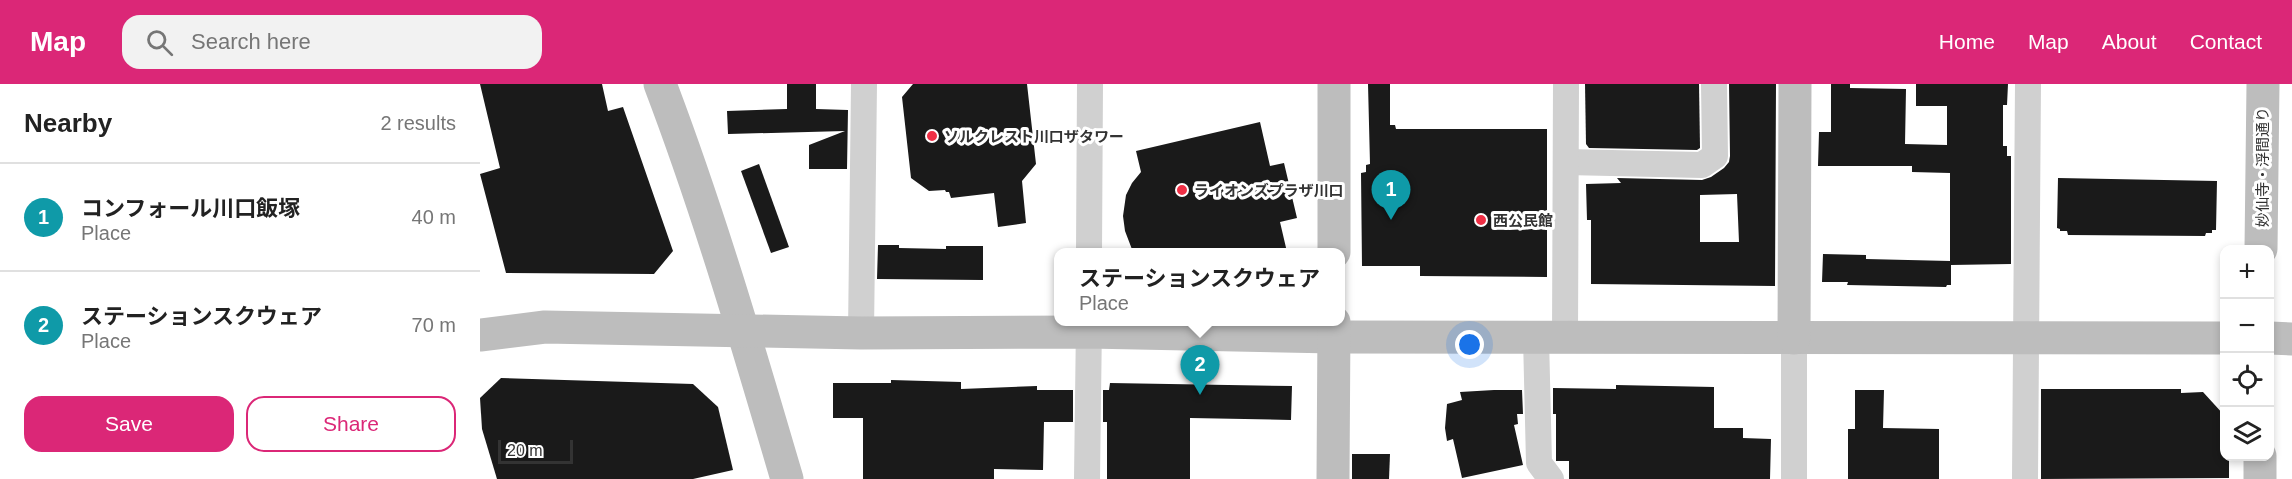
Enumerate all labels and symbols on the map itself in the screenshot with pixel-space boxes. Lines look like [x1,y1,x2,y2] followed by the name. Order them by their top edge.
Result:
[2254,107,2271,227] street label: 妙仙寺・浮間通り
[944,128,1124,145] place label: ソルクレスト川口ザタワー
[925,129,939,143] marker: ソルクレスト川口ザタワー
[1372,170,1410,220] pin: 1
[1194,182,1344,199] place label: ライオンズプラザ川口
[1175,183,1189,197] marker: ライオンズプラザ川口
[1493,212,1553,229] place label: 西公民館
[1474,213,1488,227] marker: 西公民館
[1455,330,1484,359] your location
[1180,346,1220,395] pin: 2
[498,437,573,464] scale bar

